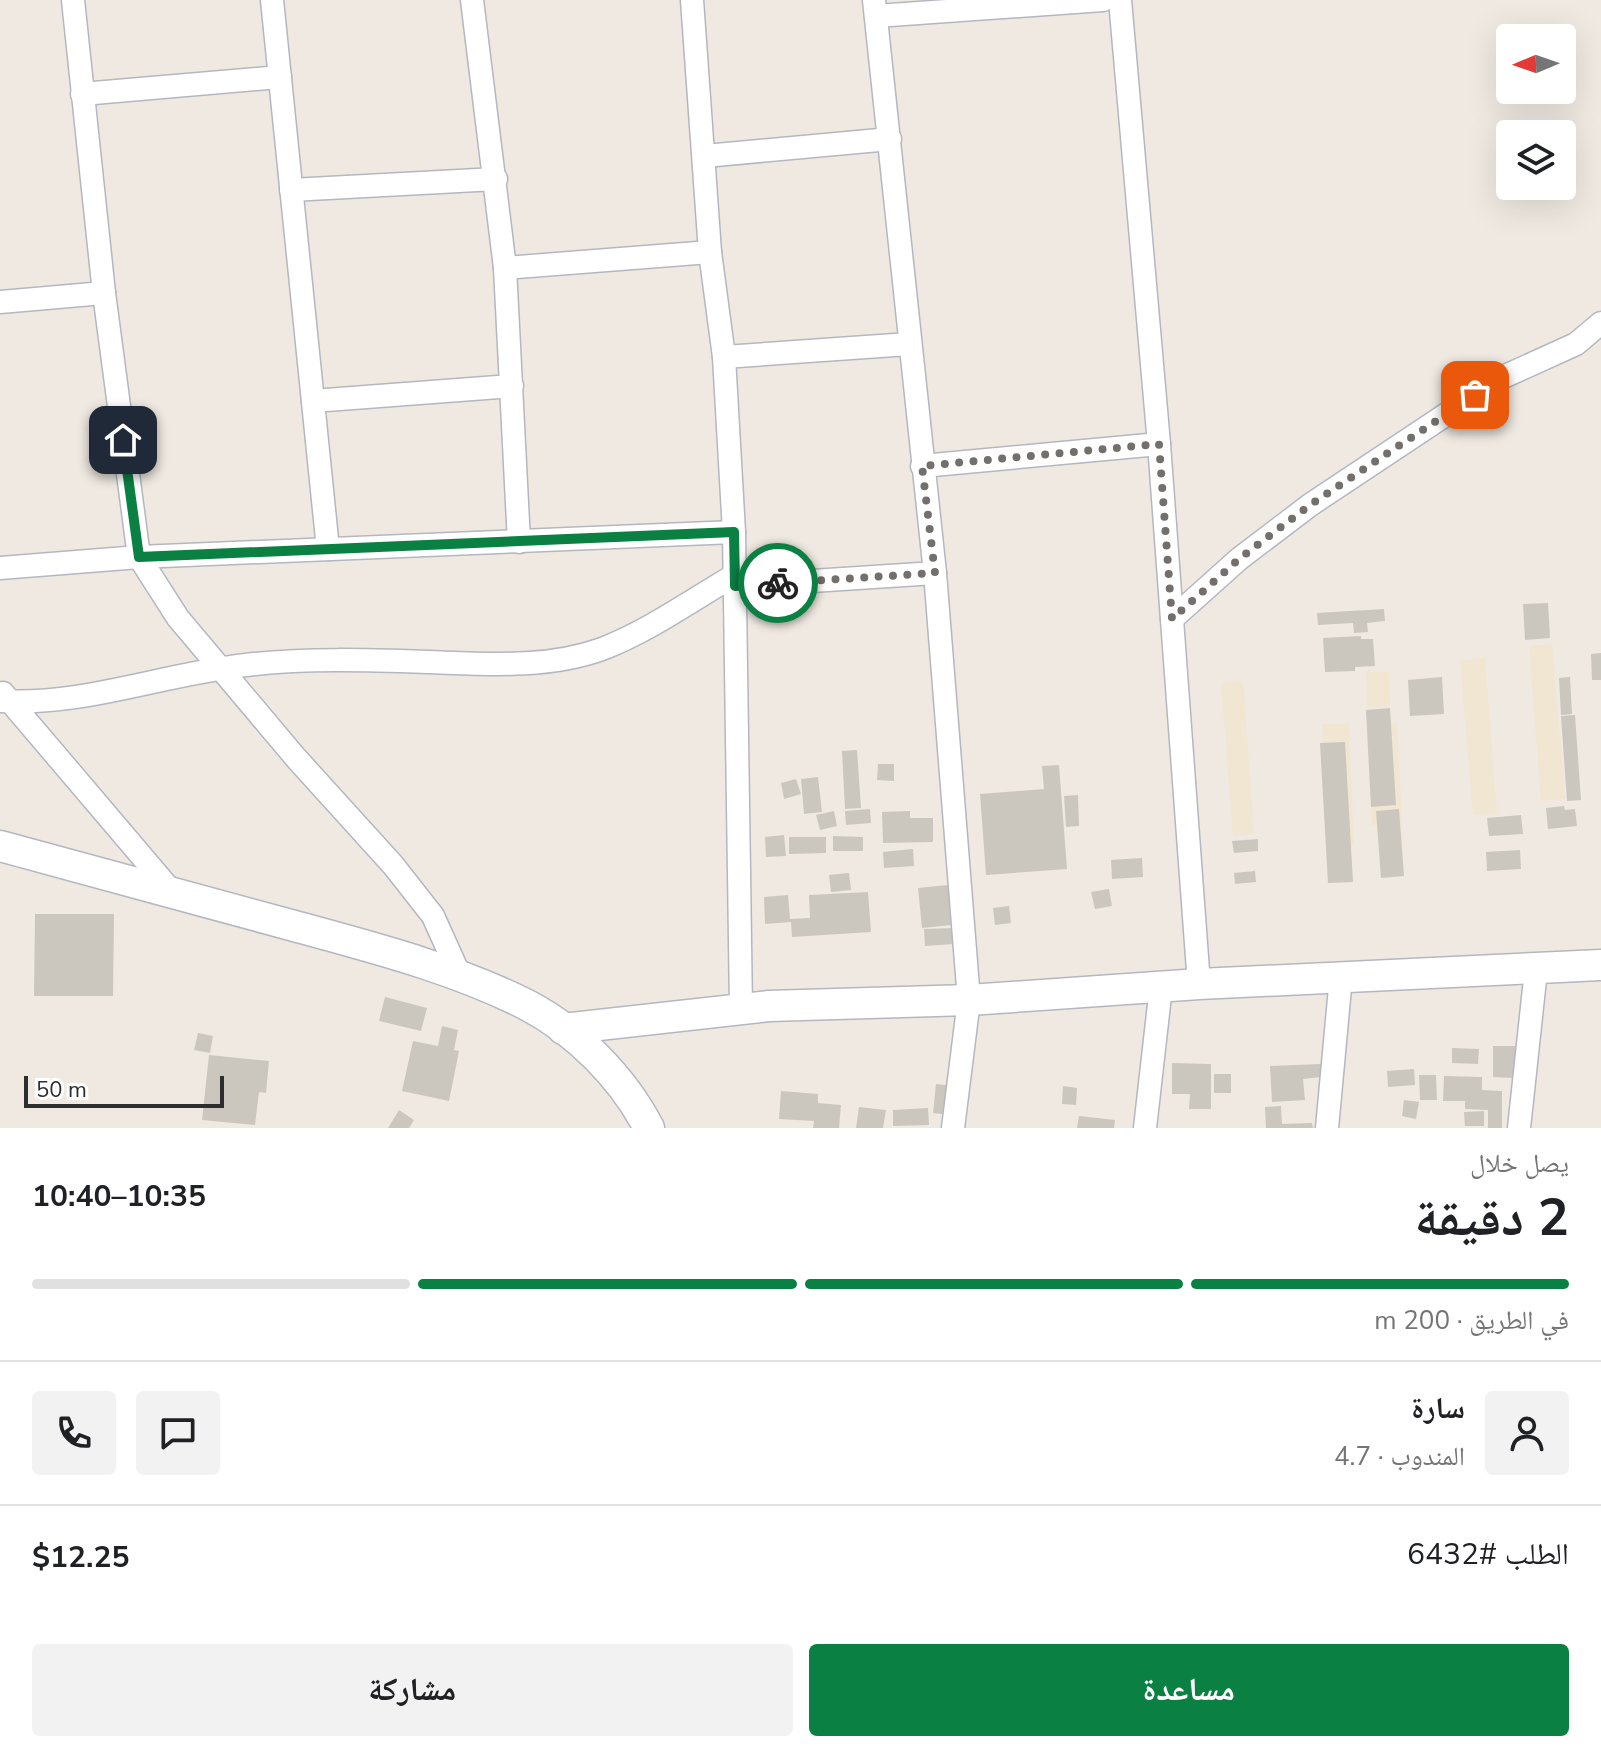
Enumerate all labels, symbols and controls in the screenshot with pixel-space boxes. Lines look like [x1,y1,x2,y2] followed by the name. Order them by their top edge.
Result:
[1496,24,1576,104] north arrow
[1496,24,1576,200] map controls
[1496,120,1576,200] button: layers
[1441,361,1509,429] pin
[1453,373,1497,417] icon: bag
[89,406,157,474] pin
[101,418,145,462] icon: home
[738,543,818,623] courier
[756,561,800,605] icon: bike
[24,1072,224,1108] scale bar
[36,1075,87,1105] text: 50 m
[1470,1146,1569,1181] text: يصل خلال
[32,1176,206,1217] text: 10:35–10:40
[1415,1182,1569,1253] text: 2 دقيقة
[1374,1303,1569,1338] text: في الطريق · 200 m
[1411,1388,1465,1429] text: سارة
[32,1391,116,1475] button: phone
[136,1391,220,1475] button: chat
[1485,1391,1569,1475] button: person
[1334,1439,1465,1474] text: المندوب · 4.7
[1407,1534,1569,1575] text: الطلب #6432
[32,1537,129,1578] text: $12.25
[32,1644,793,1736] button: مشاركة
[809,1644,1569,1736] button: مساعدة

